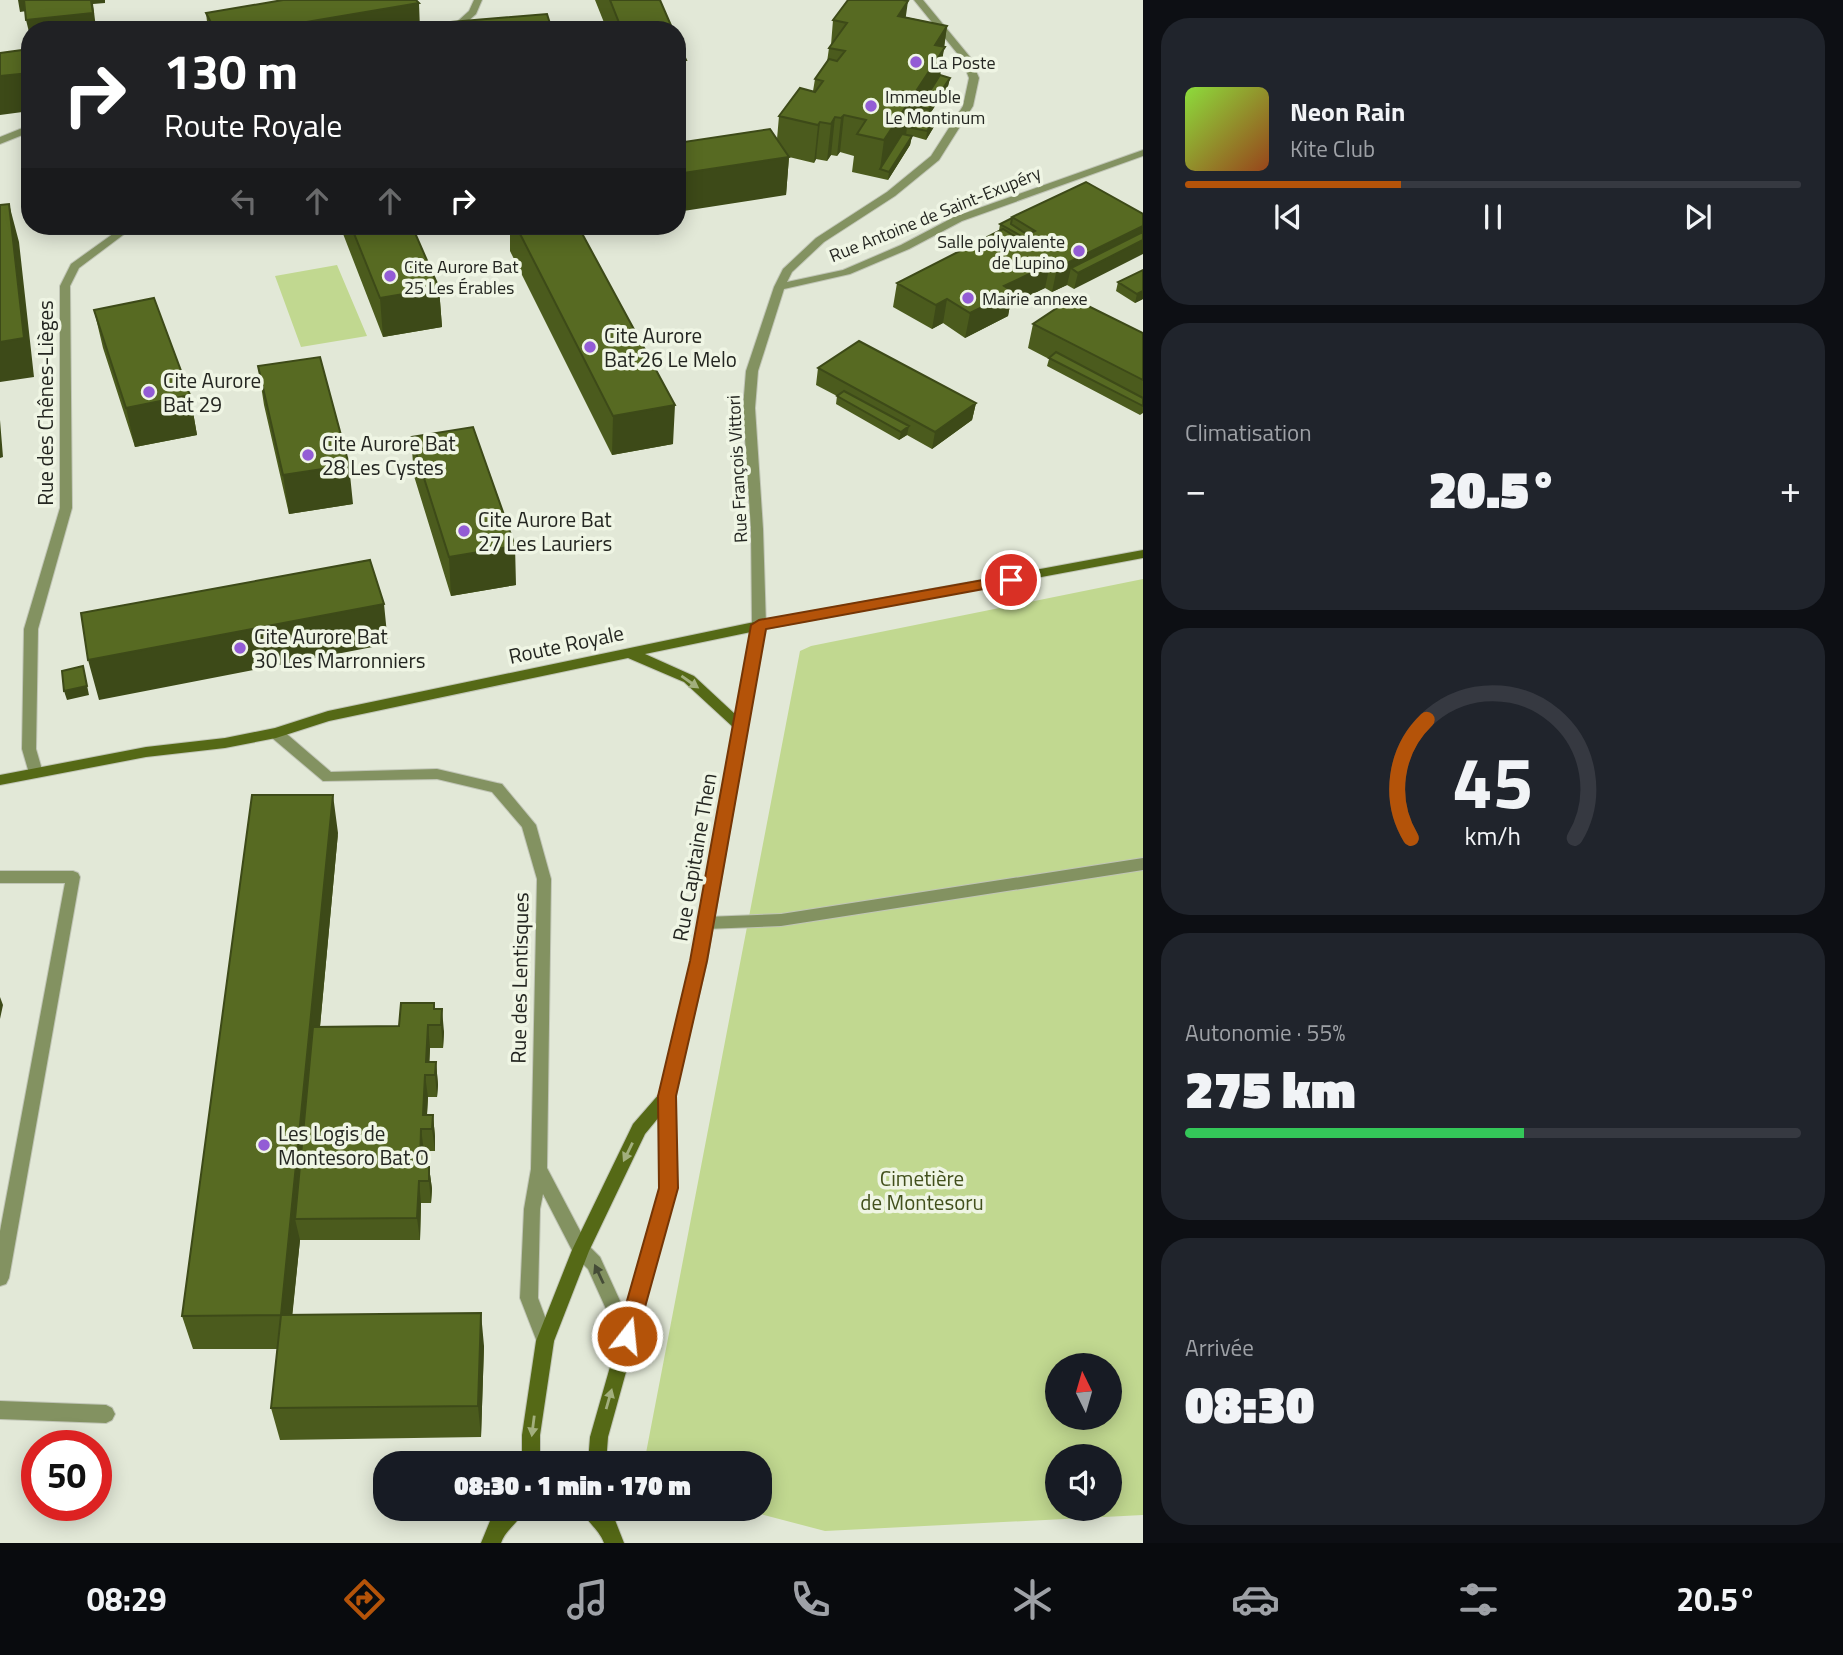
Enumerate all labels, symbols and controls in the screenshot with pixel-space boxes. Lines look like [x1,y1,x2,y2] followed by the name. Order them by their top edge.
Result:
[164,33,298,108] text: 130 m
[49,49,140,140] icon: right
[930,49,995,76] place label: La Poste
[908,54,924,70] marker: La Poste
[885,83,985,131] place label: Immeuble Le Montinum
[1290,92,1405,131] text: Neon Rain
[863,98,879,114] marker: Immeuble Le Montinum
[164,101,343,149] text: Route Royale
[1290,131,1375,166] text: Kite Club
[825,159,1045,269] street label: Rue Antoine de Saint-Exupéry
[225,182,263,220] icon: left
[298,182,336,220] icon: ahead
[371,182,409,220] icon: ahead
[444,182,482,220] icon: right
[1269,198,1307,236] icon: previous
[1474,198,1512,236] icon: pause
[1679,198,1717,236] icon: next
[937,228,1065,276] place label: Salle polyvalente de Lupino
[1071,243,1087,259] marker: Salle polyvalente de Lupino
[404,253,519,301] place label: Cite Aurore Bat 25 Les Érables
[382,268,398,284] marker: Cite Aurore Bat 25 Les Érables
[982,285,1088,312] place label: Mairie annexe
[960,290,976,306] marker: Mairie annexe
[29,300,61,506] street label: Rue des Chênes-Lièges
[604,319,737,375] place label: Cite Aurore Bat 26 Le Melo
[582,339,598,355] marker: Cite Aurore Bat 26 Le Melo
[163,364,261,420] place label: Cite Aurore Bat 29
[141,384,157,400] marker: Cite Aurore Bat 29
[720,394,754,544] street label: Rue François Vittori
[1185,415,1312,450] text: Climatisation
[322,427,456,483] place label: Cite Aurore Bat 28 Les Cystes
[300,447,316,463] marker: Cite Aurore Bat 28 Les Cystes
[1428,449,1558,528] text: 20.5°
[1185,460,1206,518] text: −
[1780,460,1801,518] text: +
[478,503,612,559] place label: Cite Aurore Bat 27 Les Lauriers
[456,523,472,539] marker: Cite Aurore Bat 27 Les Lauriers
[981,550,1041,610] pin
[992,561,1030,599] icon: arrive
[505,616,627,672] street label: Route Royale
[254,620,425,676] place label: Cite Aurore Bat 30 Les Marronniers
[232,640,248,656] marker: Cite Aurore Bat 30 Les Marronniers
[681,675,699,689] one-way arrow
[1452,726,1534,836] text: 45
[663,770,725,944] street label: Rue Capitaine Then
[1465,816,1521,854] text: km/h
[502,892,536,1064] street label: Rue des Lentisques
[1185,1015,1345,1050] text: Autonomie · 55%
[1185,1049,1356,1128] text: 275 km
[278,1117,429,1173] place label: Les Logis de Montesoro Bat O
[256,1137,272,1153] marker: Les Logis de Montesoro Bat O
[623,1142,634,1162] one-way arrow
[860,1162,984,1218] park label: Cimetière de Montesoru
[594,1264,605,1284] one-way arrow
[590,1299,664,1373] position arrow
[1185,1330,1254,1365] text: Arrivée
[1045,1353,1122,1430] north arrow
[1045,1353,1122,1521] map controls
[1185,1364,1314,1443] text: 08:30
[604,1388,615,1410] one-way arrow
[527,1415,538,1437] one-way arrow
[21,1430,112,1521] speed limit sign: 50
[1045,1444,1122,1521] button: sound
[454,1466,691,1505] text: 08:30 · 1 min · 170 m
[87,1575,167,1623] text: 08:29
[340,1575,389,1624] icon: directions
[563,1575,612,1624] icon: music
[786,1575,835,1624] icon: phone
[1008,1575,1057,1624] icon: climate
[1231,1575,1280,1624] icon: car
[1454,1575,1503,1624] icon: filters
[1676,1575,1756,1623] text: 20.5°

